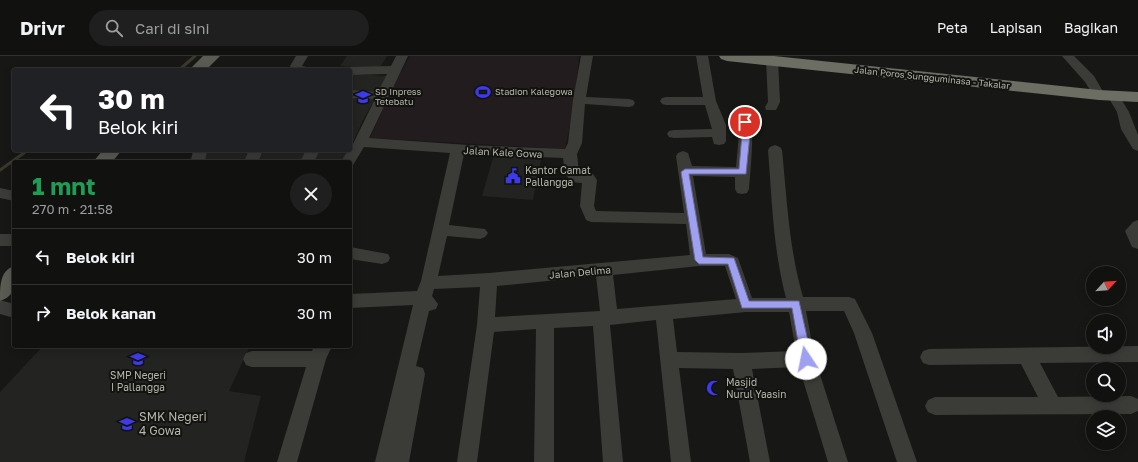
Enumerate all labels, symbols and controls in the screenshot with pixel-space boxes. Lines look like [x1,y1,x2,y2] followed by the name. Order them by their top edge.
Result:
[89,10,369,46] search box
[20,16,65,39] text: Drivr
[103,17,125,39] icon: search
[135,19,210,37] text: Cari di sini
[937,19,968,36] text: Peta
[990,19,1042,36] text: Lapisan
[1064,19,1118,36] text: Bagikan
[854,64,1011,91] street label: Jalan Poros Sungguminasa - Takalar
[98,82,165,115] text: 30 m
[474,83,492,101] sports icon: Stadion Kalegowa
[32,84,84,136] icon: left
[375,86,422,107] place label: SD Inpress Tetebatu
[495,86,573,97] place label: Stadion Kalegowa
[354,88,372,106] school or university icon: SD Inpress Tetebatu
[728,105,762,139] pin
[734,111,756,133] icon: arrive
[98,116,178,138] text: Belok kiri
[463,144,543,160] street label: Jalan Kale Gowa
[525,164,591,188] place label: Kantor Camat Pallangga
[504,167,522,185] public building icon: Kantor Camat Pallangga
[32,171,95,200] text: 1 mnt
[290,173,332,215] button: close
[32,201,113,217] text: 270 m · 21:58
[32,246,54,268] icon: left
[66,248,135,266] text: Belok kiri
[297,248,332,266] text: 30 m
[549,263,611,281] street label: Jalan Delima
[1086,266,1126,306] north arrow
[1086,266,1126,450] map controls
[32,302,54,324] icon: right
[66,304,156,322] text: Belok kanan
[297,304,332,322] text: 30 m
[1086,314,1126,354] button: sound
[785,338,827,380] position arrow
[129,350,147,368] school or university icon: SMP Negeri I Pallangga
[1086,362,1126,402] button: search
[110,369,166,393] place label: SMP Negeri I Pallangga
[726,376,786,400] place label: Masjid Nurul Yaasin
[705,379,723,397] mosque icon: Masjid Nurul Yaasin
[139,409,207,438] place label: SMK Negeri 4 Gowa
[1086,410,1126,450] button: layers
[118,415,136,433] school or university icon: SMK Negeri 4 Gowa

